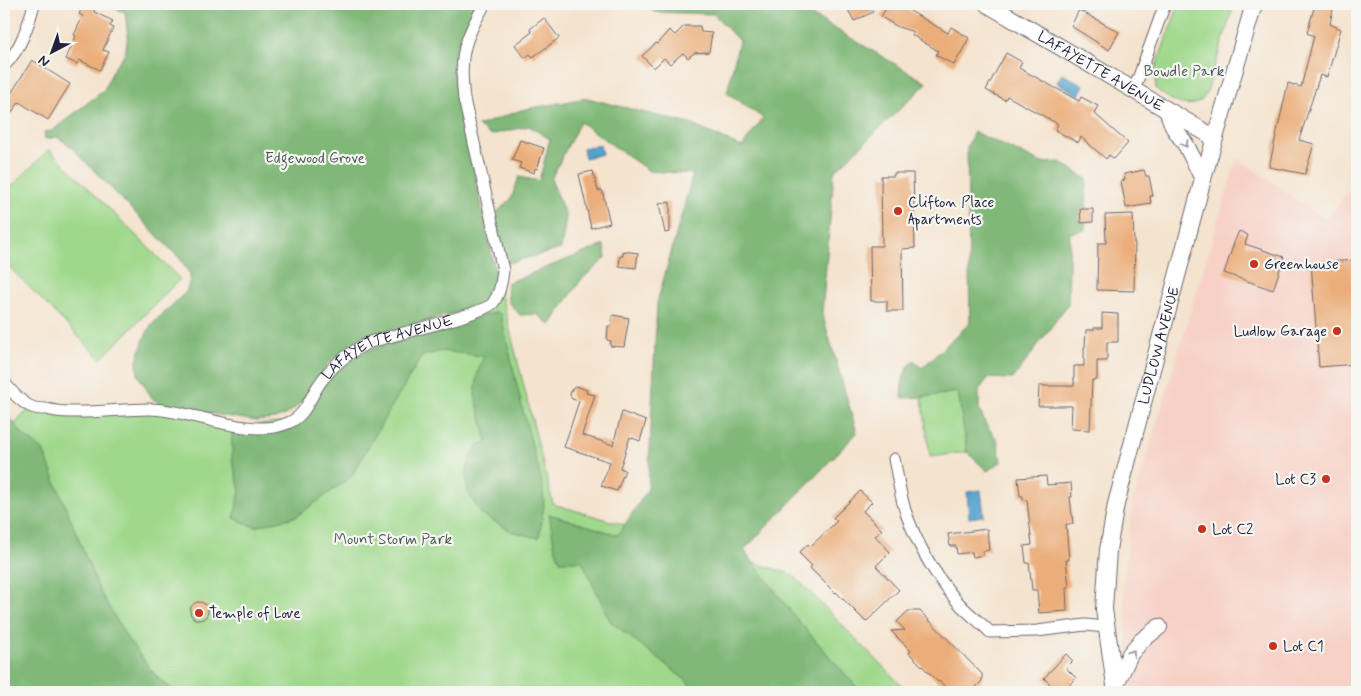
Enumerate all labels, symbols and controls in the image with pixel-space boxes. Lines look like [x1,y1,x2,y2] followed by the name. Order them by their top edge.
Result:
[1033,27,1168,117] street label: LAFAYETTE AVENUE
[28,28,78,78] north arrow
[35,51,54,71] text: N
[1144,62,1225,82] park label: Bowdle Park
[1179,139,1189,148] one-way arrow
[265,149,365,170] park label: Edgewood Grove
[908,193,995,231] place label: Clifton Place Apartments
[892,205,904,217] marker: Clifton Place Apartments
[1264,255,1339,275] place label: Greenhouse
[1248,258,1260,270] marker: Greenhouse
[1134,284,1185,407] street label: LUDLOW AVENUE
[317,311,456,385] street label: LAFAYETTE AVENUE
[1233,322,1327,342] place label: Ludlow Garage
[1331,325,1343,337] marker: Ludlow Garage
[1275,470,1316,490] place label: Lot C3
[1320,473,1332,485] marker: Lot C3
[1212,520,1253,540] place label: Lot C2
[1196,523,1208,535] marker: Lot C2
[334,530,453,550] park label: Mount Storm Park
[209,604,301,624] place label: Temple of Love
[193,607,205,619] marker: Temple of Love
[1283,637,1324,657] place label: Lot C1
[1267,640,1279,652] marker: Lot C1
[1127,650,1135,659] one-way arrow

